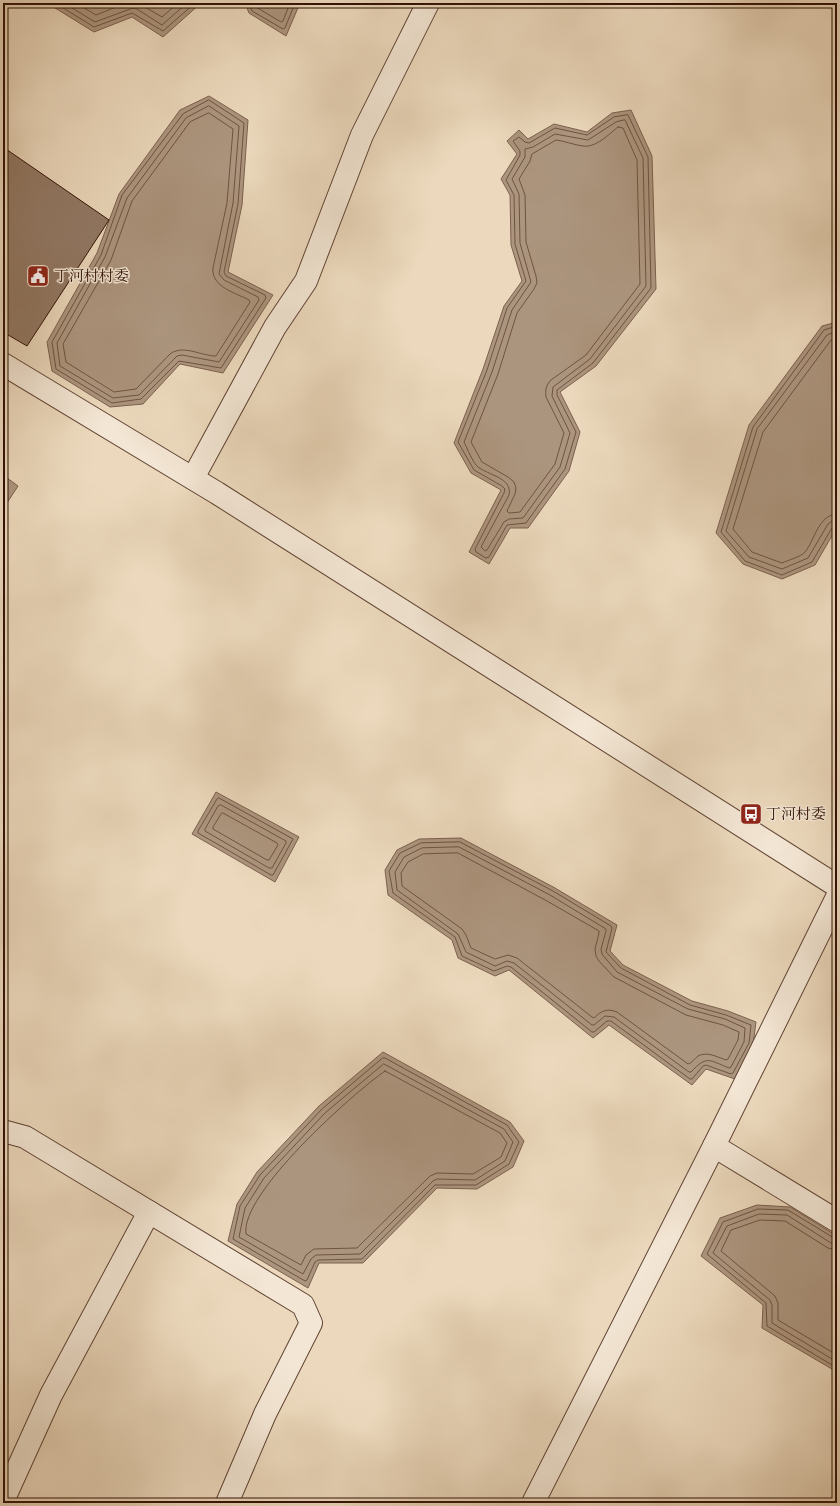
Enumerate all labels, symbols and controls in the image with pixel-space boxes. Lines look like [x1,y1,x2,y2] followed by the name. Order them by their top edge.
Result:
[25,263,51,289] public building icon: 丁河村村委
[54,266,129,285] place label: 丁河村村委
[738,801,764,827] bus stop icon: 丁河村委
[766,804,826,823] place label: 丁河村委

